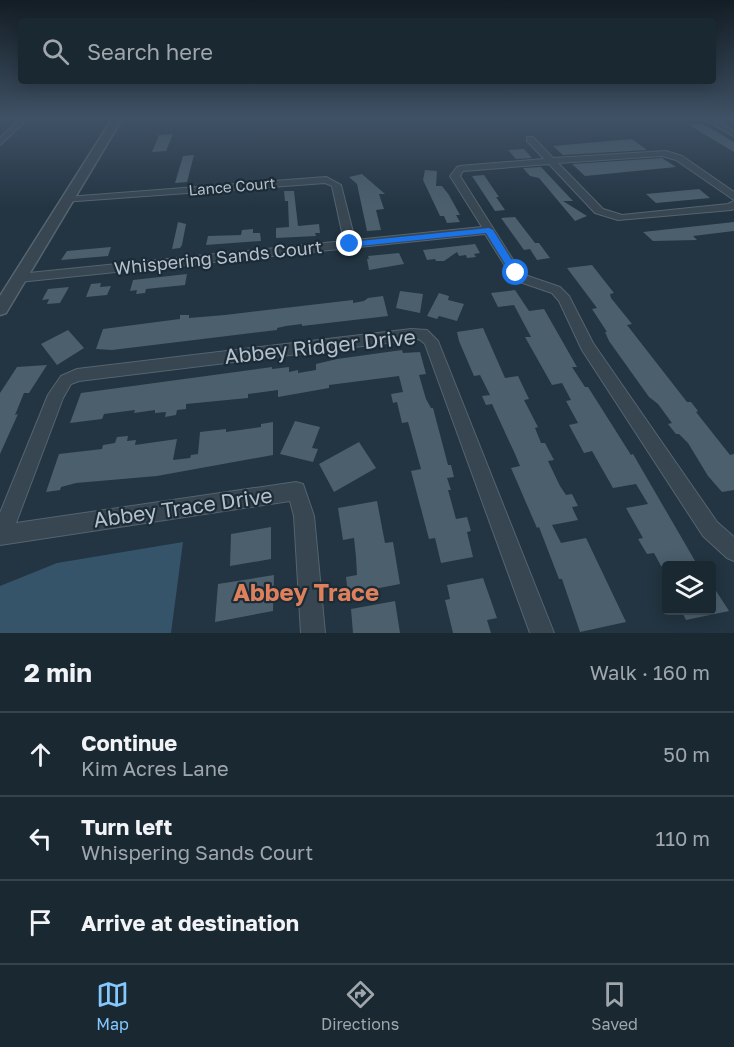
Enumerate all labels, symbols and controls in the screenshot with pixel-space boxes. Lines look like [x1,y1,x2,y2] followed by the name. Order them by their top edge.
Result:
[18,18,716,84] search box
[39,35,72,68] icon: search
[87,38,213,65] text: Search here
[188,173,276,199] street label: Lance Court
[336,230,362,256] route end
[113,235,323,279] street label: Whispering Sands Court
[502,259,528,285] route start
[223,323,417,369] street label: Abbey Ridger Drive
[92,482,274,532] street label: Abbey Trace Drive
[662,561,716,615] map controls
[662,561,716,615] button: layers
[233,577,379,606] district label: Abbey Trace
[24,657,92,688] text: 2 min
[590,660,710,684] text: Walk · 160 m
[81,729,177,756] text: Continue
[24,738,57,771] icon: ahead
[663,742,710,766] text: 50 m
[81,756,229,780] text: Kim Acres Lane
[81,813,172,840] text: Turn left
[24,822,57,855] icon: left
[656,826,710,850] text: 110 m
[81,840,313,864] text: Whispering Sands Court
[24,906,57,939] icon: arrive
[81,909,299,936] text: Arrive at destination
[96,978,129,1034] tab: Map
[321,978,399,1034] tab: Directions
[591,978,638,1034] tab: Saved

